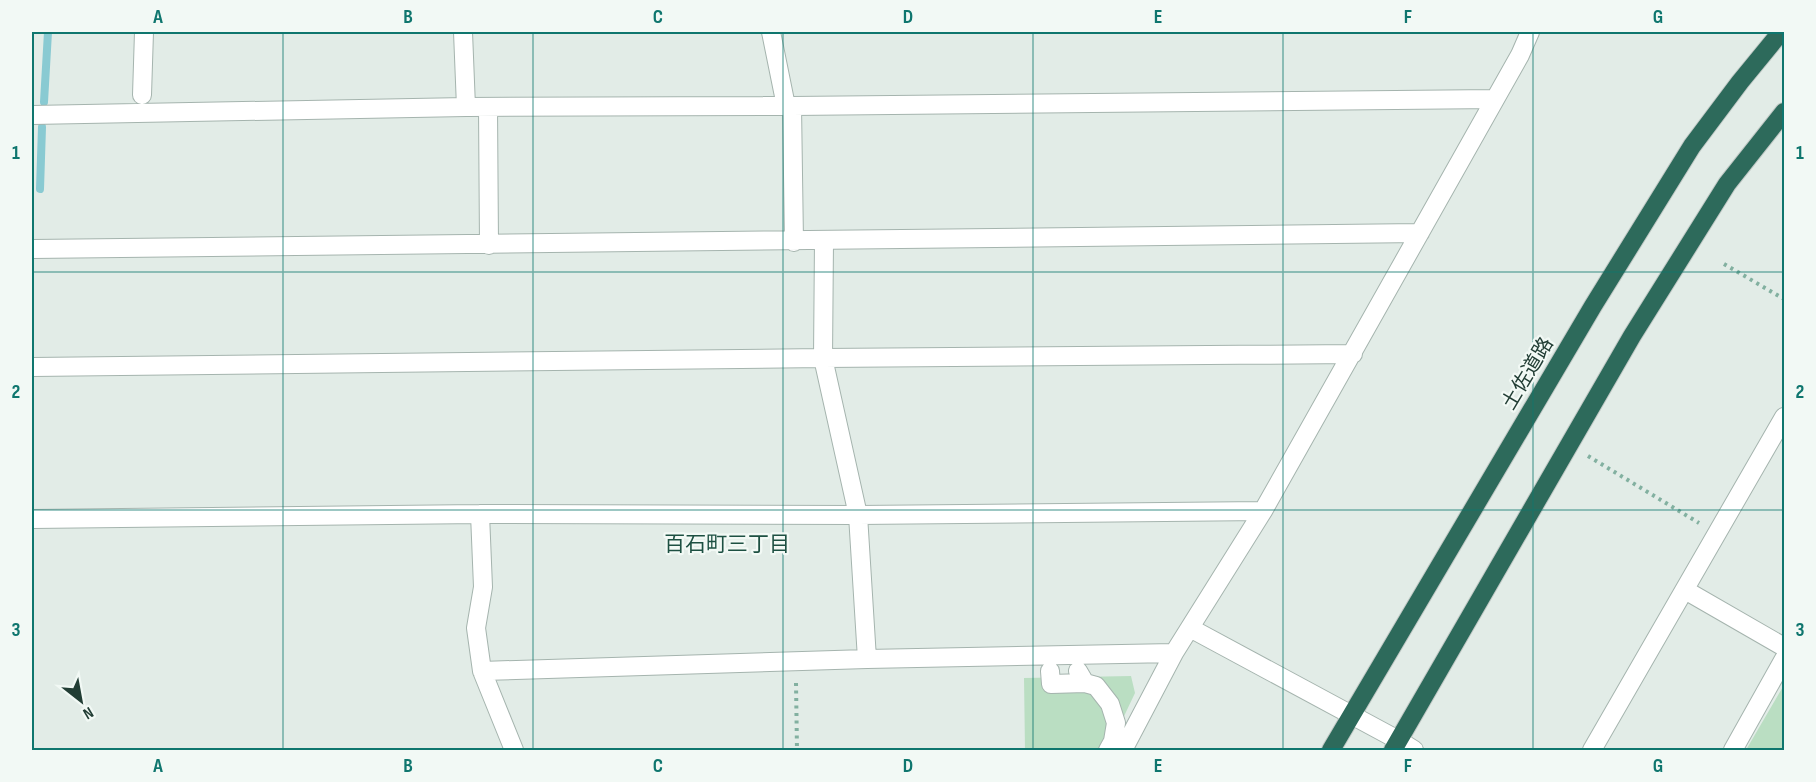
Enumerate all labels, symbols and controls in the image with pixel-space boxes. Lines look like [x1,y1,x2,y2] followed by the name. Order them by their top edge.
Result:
[152,5,163,29] text: A
[403,5,413,29] text: B
[653,5,663,29] text: C
[903,5,913,29] text: D
[1154,5,1162,29] text: E
[1404,5,1412,29] text: F
[1653,5,1663,29] text: G
[12,141,20,165] text: 1
[1796,141,1804,165] text: 1
[1497,333,1559,414] street label: 土佐道路
[12,380,20,404] text: 2
[1796,380,1804,404] text: 2
[664,532,790,557] district label: 百石町三丁目
[12,618,21,642] text: 3
[1796,618,1805,642] text: 3
[51,671,111,731] north arrow
[79,702,97,723] text: N
[152,754,163,778] text: A
[403,754,413,778] text: B
[653,754,663,778] text: C
[903,754,913,778] text: D
[1154,754,1162,778] text: E
[1404,754,1412,778] text: F
[1653,754,1663,778] text: G

